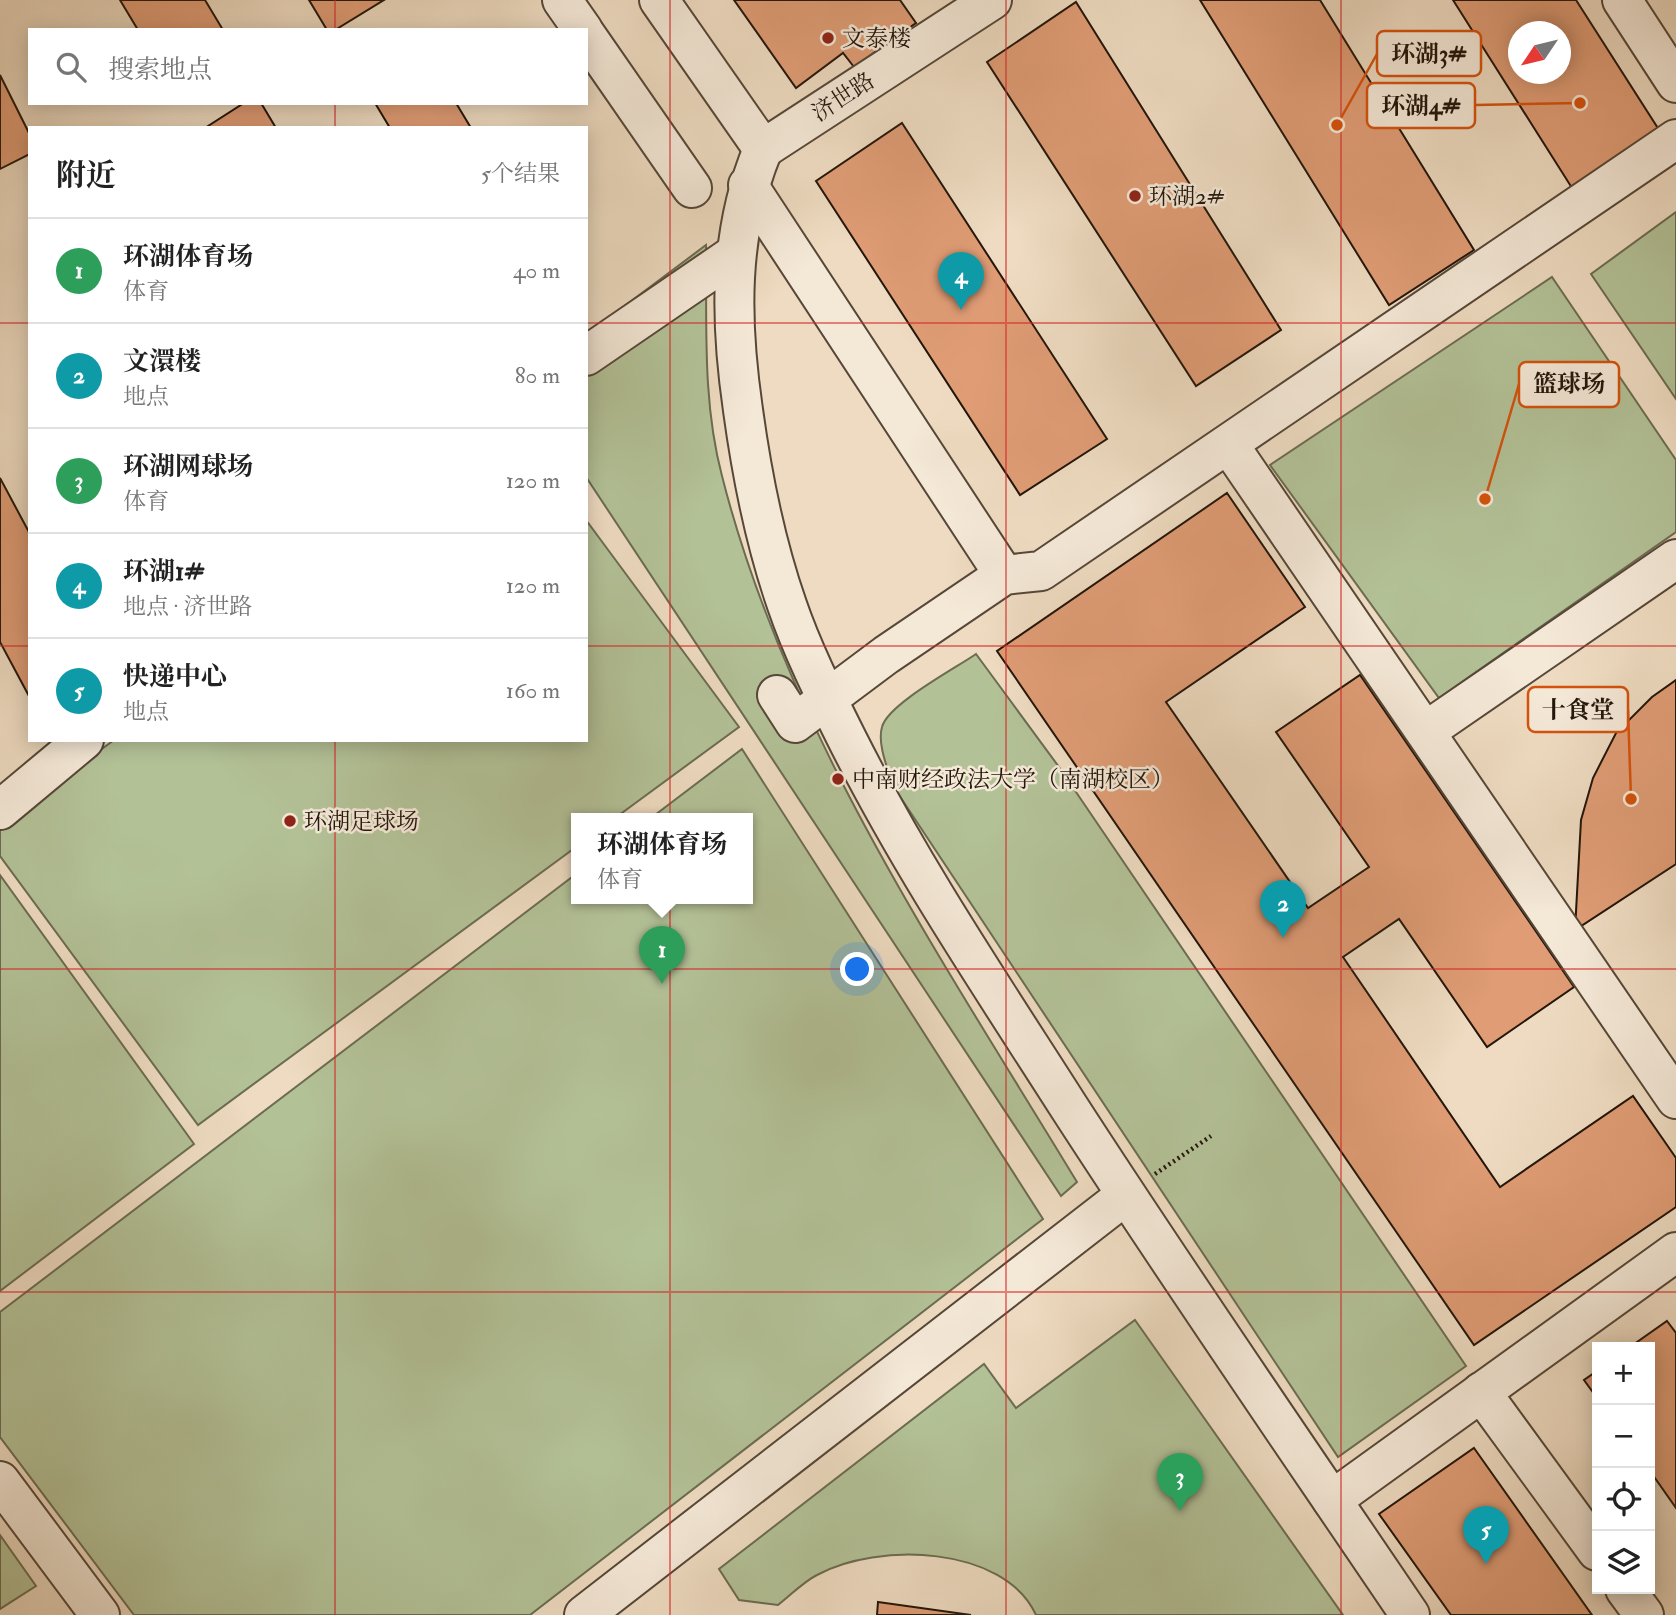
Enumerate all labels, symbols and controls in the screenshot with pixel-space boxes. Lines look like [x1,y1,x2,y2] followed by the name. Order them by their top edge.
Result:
[1508,21,1571,84] north arrow
[842,24,911,53] place label: 文泰楼
[28,28,588,105] search box
[820,30,836,46] marker: 文泰楼
[1377,31,1481,76] callout: 环湖3#
[1391,39,1467,70] text: 环湖3#
[52,48,90,86] icon: search
[108,54,212,86] text: 搜索地点
[806,66,880,128] street label: 济世路
[1367,83,1475,128] callout: 环湖4#
[1381,91,1461,122] text: 环湖4#
[56,157,116,194] text: 附近
[481,159,560,188] text: 5个结果
[1149,182,1225,211] place label: 环湖2#
[1127,188,1143,204] marker: 环湖2#
[123,241,253,273] text: 环湖体育场
[938,252,984,310] pin: 4
[75,256,83,285] text: 1
[513,256,560,285] text: 40 m
[123,277,169,306] text: 体育
[123,346,201,378] text: 文澴楼
[73,361,85,390] text: 2
[515,361,560,390] text: 80 m
[1519,362,1619,407] callout: 篮球场
[1533,369,1605,400] text: 篮球场
[123,382,169,411] text: 地点
[123,451,253,483] text: 环湖网球场
[75,466,83,495] text: 3
[506,466,560,495] text: 120 m
[123,487,169,516] text: 体育
[123,556,205,588] text: 环湖1#
[73,571,85,600] text: 4
[506,571,560,600] text: 120 m
[123,592,252,621] text: 地点 · 济世路
[123,661,227,693] text: 快递中心
[74,676,84,705] text: 5
[506,676,560,705] text: 160 m
[1528,687,1628,732] callout: 十食堂
[1542,695,1614,726] text: 十食堂
[123,697,169,726] text: 地点
[852,765,1174,794] place label: 中南财经政法大学（南湖校区）
[830,771,846,787] marker: 中南财经政法大学（南湖校区）
[304,807,419,836] place label: 环湖足球场
[282,813,298,829] marker: 环湖足球场
[571,813,753,904] popup
[597,829,727,861] text: 环湖体育场
[597,865,643,894] text: 体育
[1260,880,1306,938] pin: 2
[639,926,685,984] pin: 1
[840,952,874,986] your location
[1592,1342,1655,1594] map controls
[1592,1342,1655,1405] button: +
[1592,1405,1655,1468] button: −
[1157,1453,1203,1511] pin: 3
[1592,1468,1655,1531] button: locate
[1463,1506,1509,1564] pin: 5
[1592,1531,1655,1594] button: layers

